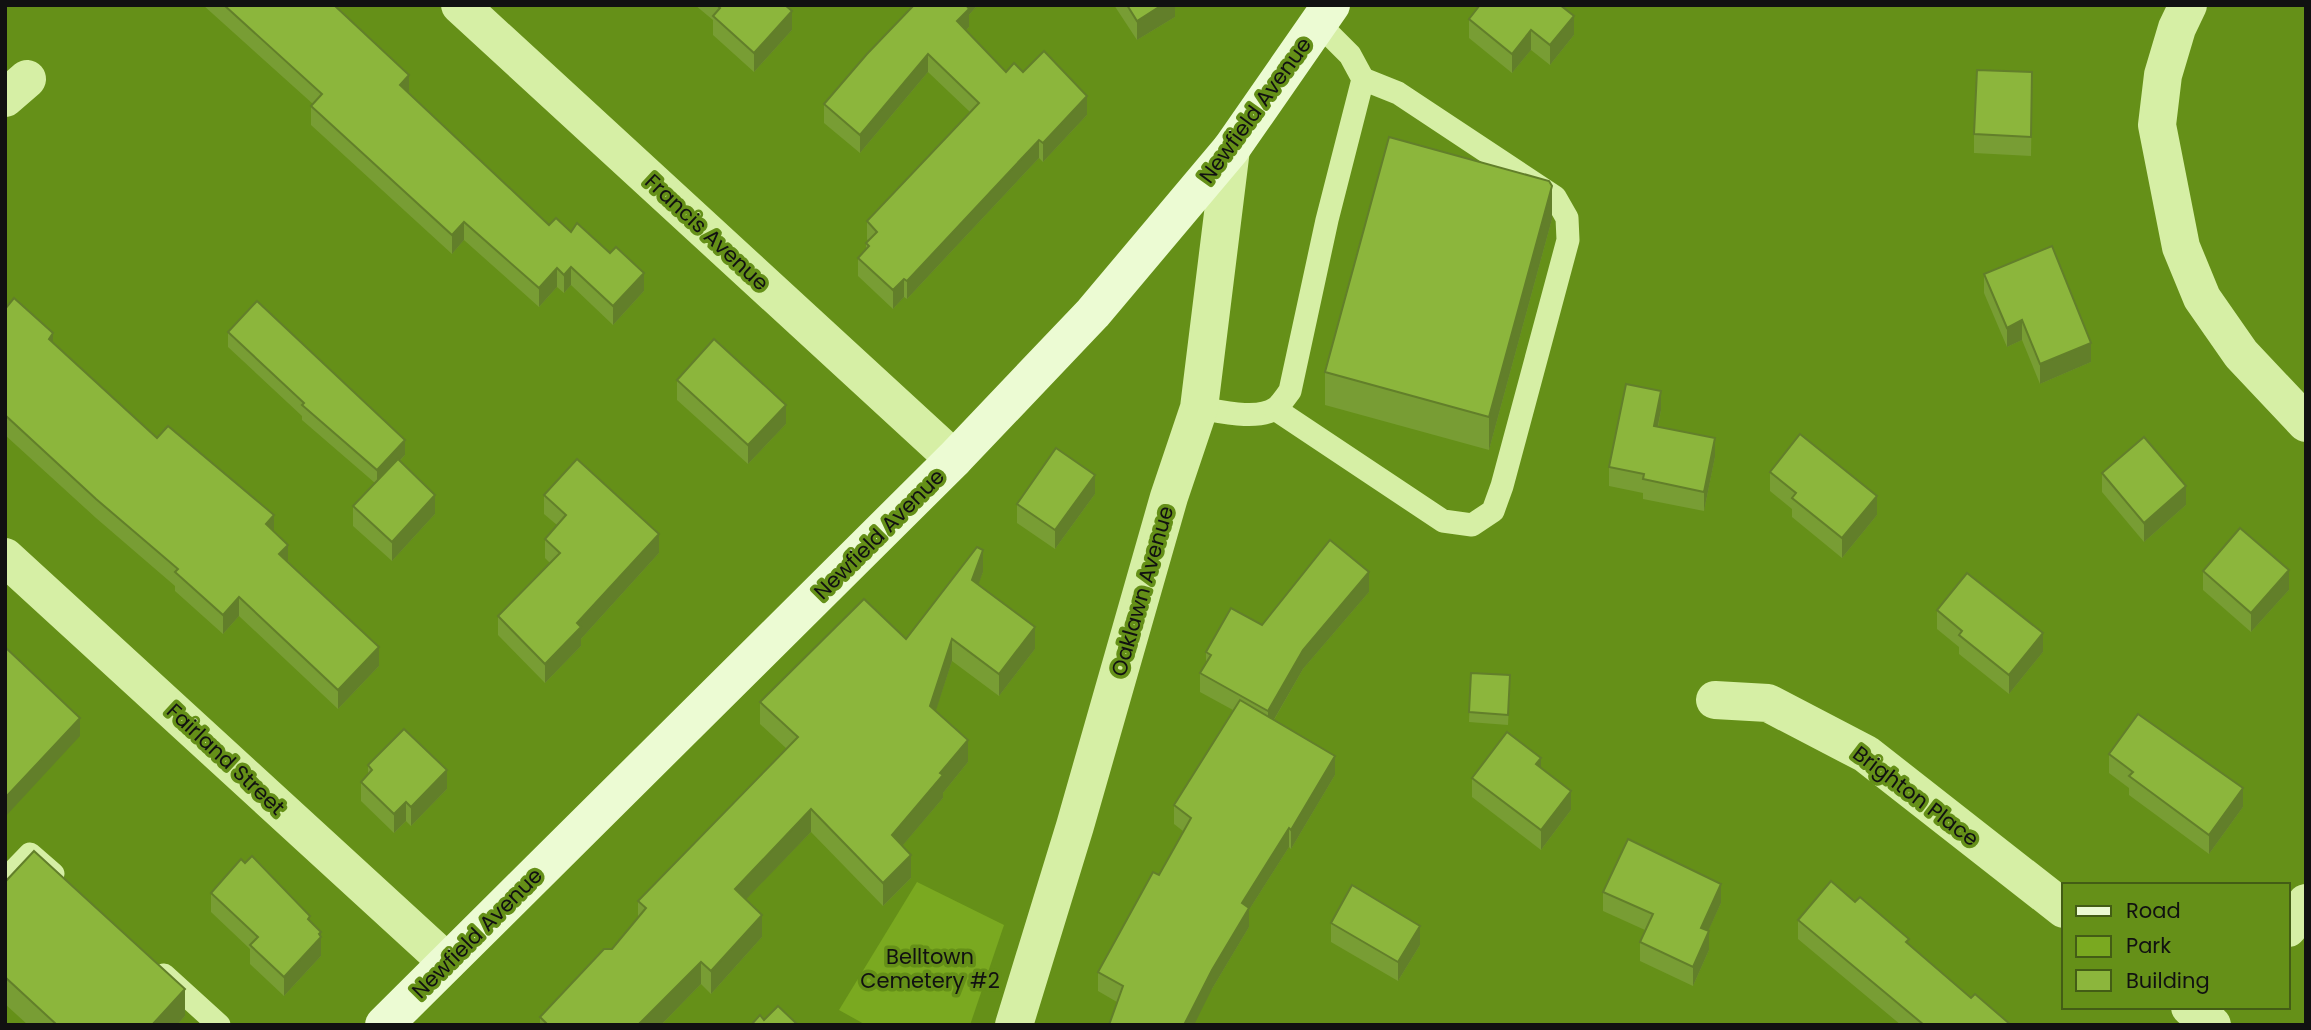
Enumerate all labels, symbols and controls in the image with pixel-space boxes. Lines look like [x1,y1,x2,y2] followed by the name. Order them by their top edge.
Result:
[1192,31,1318,189] street label: Newfield Avenue
[639,167,775,297] street label: Francis Avenue
[807,462,951,606] street label: Newfield Avenue
[1104,502,1180,680] street label: Oaklawn Avenue
[161,697,291,821] street label: Fairland Street
[1847,739,1985,853] street label: Brighton Place
[405,861,549,1005] street label: Newfield Avenue
[2062,883,2290,1009] legend
[2126,896,2181,925] text: Road
[2126,931,2171,960] text: Park
[860,942,1000,995] park label: Belltown Cemetery #2
[2126,966,2210,995] text: Building

